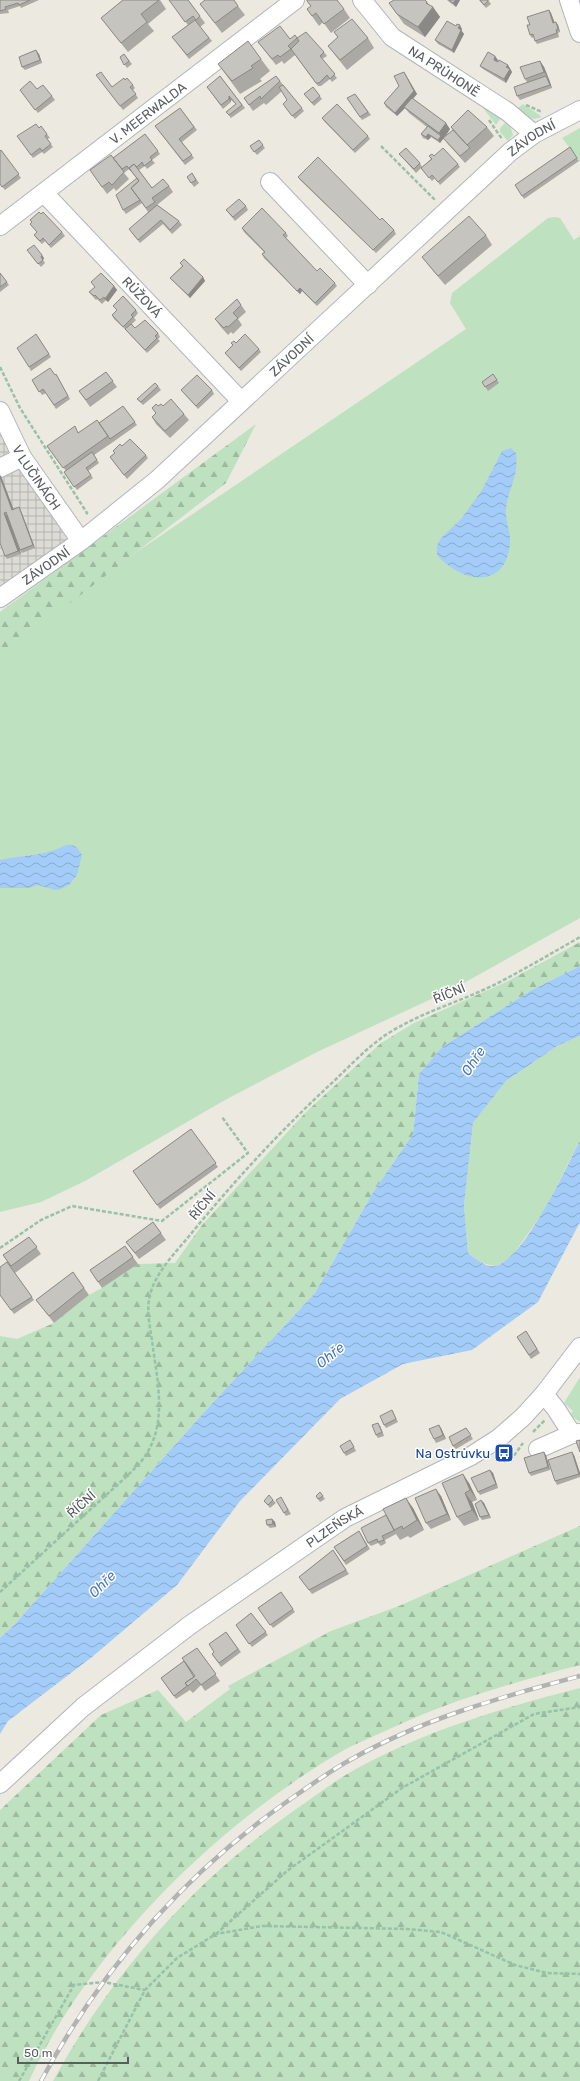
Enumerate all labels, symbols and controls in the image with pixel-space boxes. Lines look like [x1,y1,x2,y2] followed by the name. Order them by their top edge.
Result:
[406,43,483,100] street label: NA PRŮHONĚ
[107,79,189,147] street label: V. MEERWALDA
[504,117,558,159] street label: ZÁVODNÍ
[119,274,165,321] street label: RŮŽOVÁ
[267,331,317,380] street label: ZÁVODNÍ
[9,443,64,513] street label: V LUČINÁCH
[19,544,73,588] street label: ZÁVODNÍ
[431,980,468,1007] street label: ŘÍČNÍ
[458,1043,489,1079] water label: Ohře
[186,1187,219,1223] street label: ŘÍČNÍ
[313,1339,348,1372] water label: Ohře
[493,1442,515,1464] bus stop icon: Na Ostrůvku
[416,1446,490,1461] place label: Na Ostrůvku
[64,1487,99,1521] street label: ŘÍČNÍ
[303,1503,366,1551] street label: PLZEŇSKÁ
[85,1567,119,1601] water label: Ohře
[18,2039,128,2065] scale bar
[24,2046,52,2060] text: 50 m

